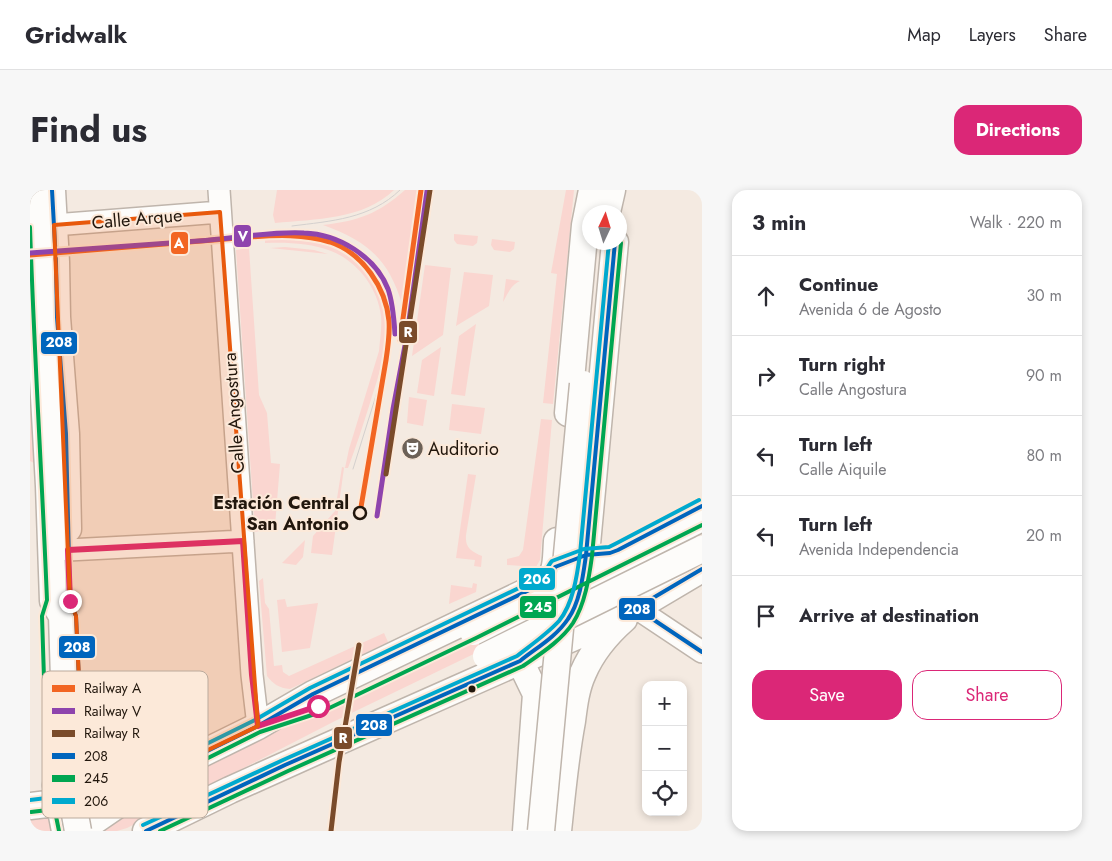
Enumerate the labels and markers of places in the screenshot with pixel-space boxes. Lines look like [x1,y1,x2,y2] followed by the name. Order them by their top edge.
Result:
[428,436,499,462] place label: Auditorio
[400,437,424,461] theatre icon: Auditorio
[213,490,349,537] place label: Estación Central San Antonio
[353,506,367,520] marker: Estación Central San Antonio
[467,684,477,694] unlabelled marker

